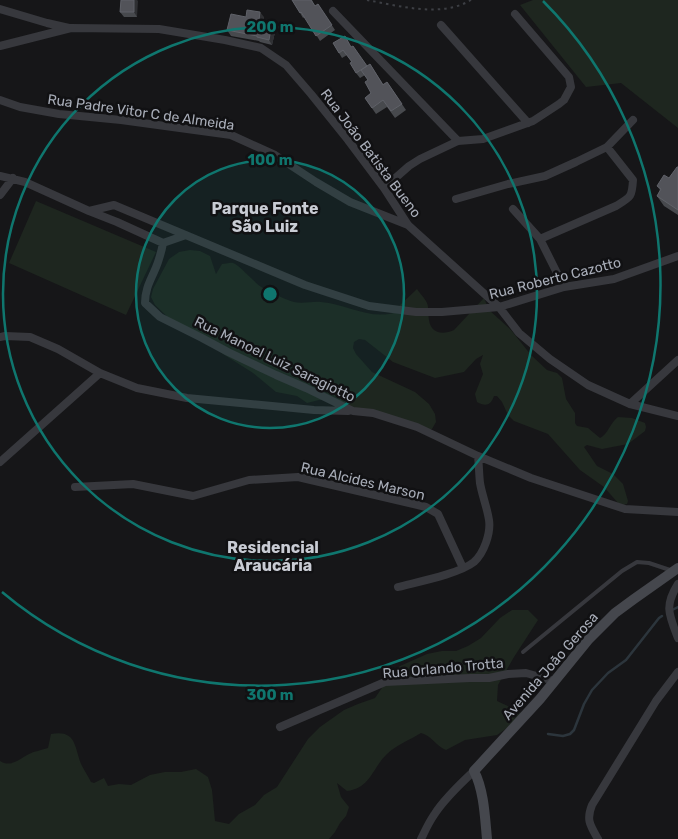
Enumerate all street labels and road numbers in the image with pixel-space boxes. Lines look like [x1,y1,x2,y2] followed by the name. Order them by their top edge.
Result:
[317,86,425,221] street label: Rua João Batista Bueno
[46,91,236,134] street label: Rua Padre Vitor C de Almeida
[487,254,623,303] street label: Rua Roberto Cazotto
[192,313,358,406] street label: Rua Manoel Luiz Saragiotto
[299,459,427,504] street label: Rua Alcides Marson
[499,609,602,724] street label: Avenida João Gerosa
[382,655,504,682] street label: Rua Orlando Trotta

